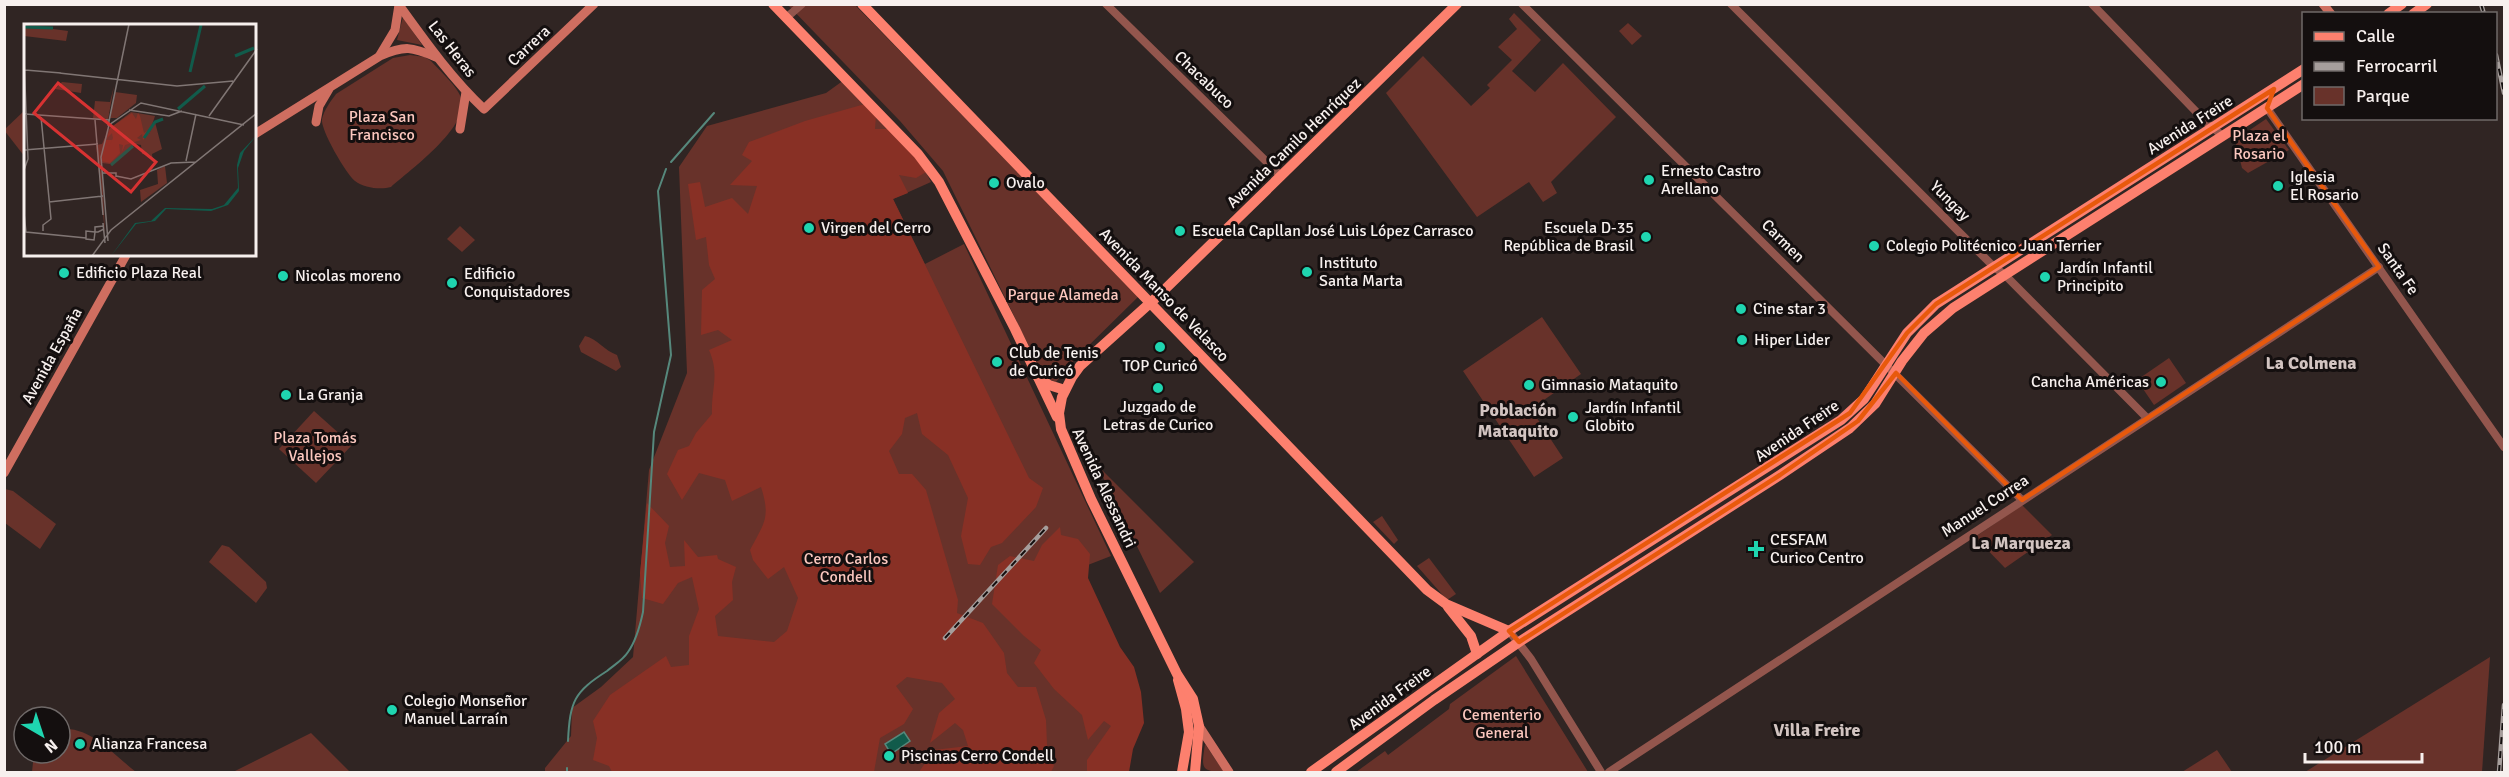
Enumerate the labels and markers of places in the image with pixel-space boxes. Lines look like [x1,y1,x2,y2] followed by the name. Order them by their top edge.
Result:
[1661,161,1761,199] place label: Ernesto Castro Arellano
[2290,167,2359,205] place label: Iglesia El Rosario
[1006,173,1045,193] place label: Ovalo
[1642,173,1656,187] marker: Ernesto Castro Arellano
[987,176,1001,190] marker: Ovalo
[2271,179,2285,193] marker: Iglesia El Rosario
[821,218,931,238] place label: Virgen del Cerro
[1503,218,1634,256] place label: Escuela D-35 República de Brasil
[802,221,816,235] marker: Virgen del Cerro
[1192,221,1474,241] place label: Escuela Capllan José Luis López Carrasco
[1173,224,1187,238] marker: Escuela Capllan José Luis López Carrasco
[1639,230,1653,244] marker: Escuela D-35 República de Brasil
[1886,236,2101,256] place label: Colegio Politécnico Juan Terrier
[1867,239,1881,253] marker: Colegio Politécnico Juan Terrier
[1319,253,1403,291] place label: Instituto Santa Marta
[2057,258,2153,296] place label: Jardín Infantil Principito
[76,263,202,283] place label: Edificio Plaza Real
[464,264,570,302] place label: Edificio Conquistadores
[1300,265,1314,279] marker: Instituto Santa Marta
[57,266,71,280] marker: Edificio Plaza Real
[295,266,401,286] place label: Nicolas moreno
[276,269,290,283] marker: Nicolas moreno
[2038,270,2052,284] marker: Jardín Infantil Principito
[445,276,459,290] marker: Edificio Conquistadores
[1753,299,1826,319] place label: Cine star 3
[1734,302,1748,316] marker: Cine star 3
[1754,330,1830,350] place label: Hiper Lider
[1735,333,1749,347] marker: Hiper Lider
[1153,340,1167,354] marker: TOP Curicó
[1009,343,1099,381] place label: Club de Tenis de Curicó
[990,355,1004,369] marker: Club de Tenis de Curicó
[1122,356,1198,376] place label: TOP Curicó
[2031,372,2149,392] place label: Cancha Américas
[1541,375,1678,395] place label: Gimnasio Mataquito
[2154,375,2168,389] marker: Cancha Américas
[1522,378,1536,392] marker: Gimnasio Mataquito
[1151,381,1165,395] marker: Juzgado de Letras de Curico
[298,385,363,405] place label: La Granja
[279,388,293,402] marker: La Granja
[1103,397,1213,435] place label: Juzgado de Letras de Curico
[1585,398,1681,436] place label: Jardín Infantil Globito
[1566,410,1580,424] marker: Jardín Infantil Globito
[1770,530,1864,568] place label: CESFAM Curico Centro
[1747,540,1765,558] marker: CESFAM Curico Centro
[404,691,527,729] place label: Colegio Monseñor Manuel Larraín
[385,703,399,717] marker: Colegio Monseñor Manuel Larraín
[92,734,207,754] place label: Alianza Francesa
[73,737,87,751] marker: Alianza Francesa
[901,746,1054,766] place label: Piscinas Cerro Condell
[882,749,896,763] marker: Piscinas Cerro Condell

